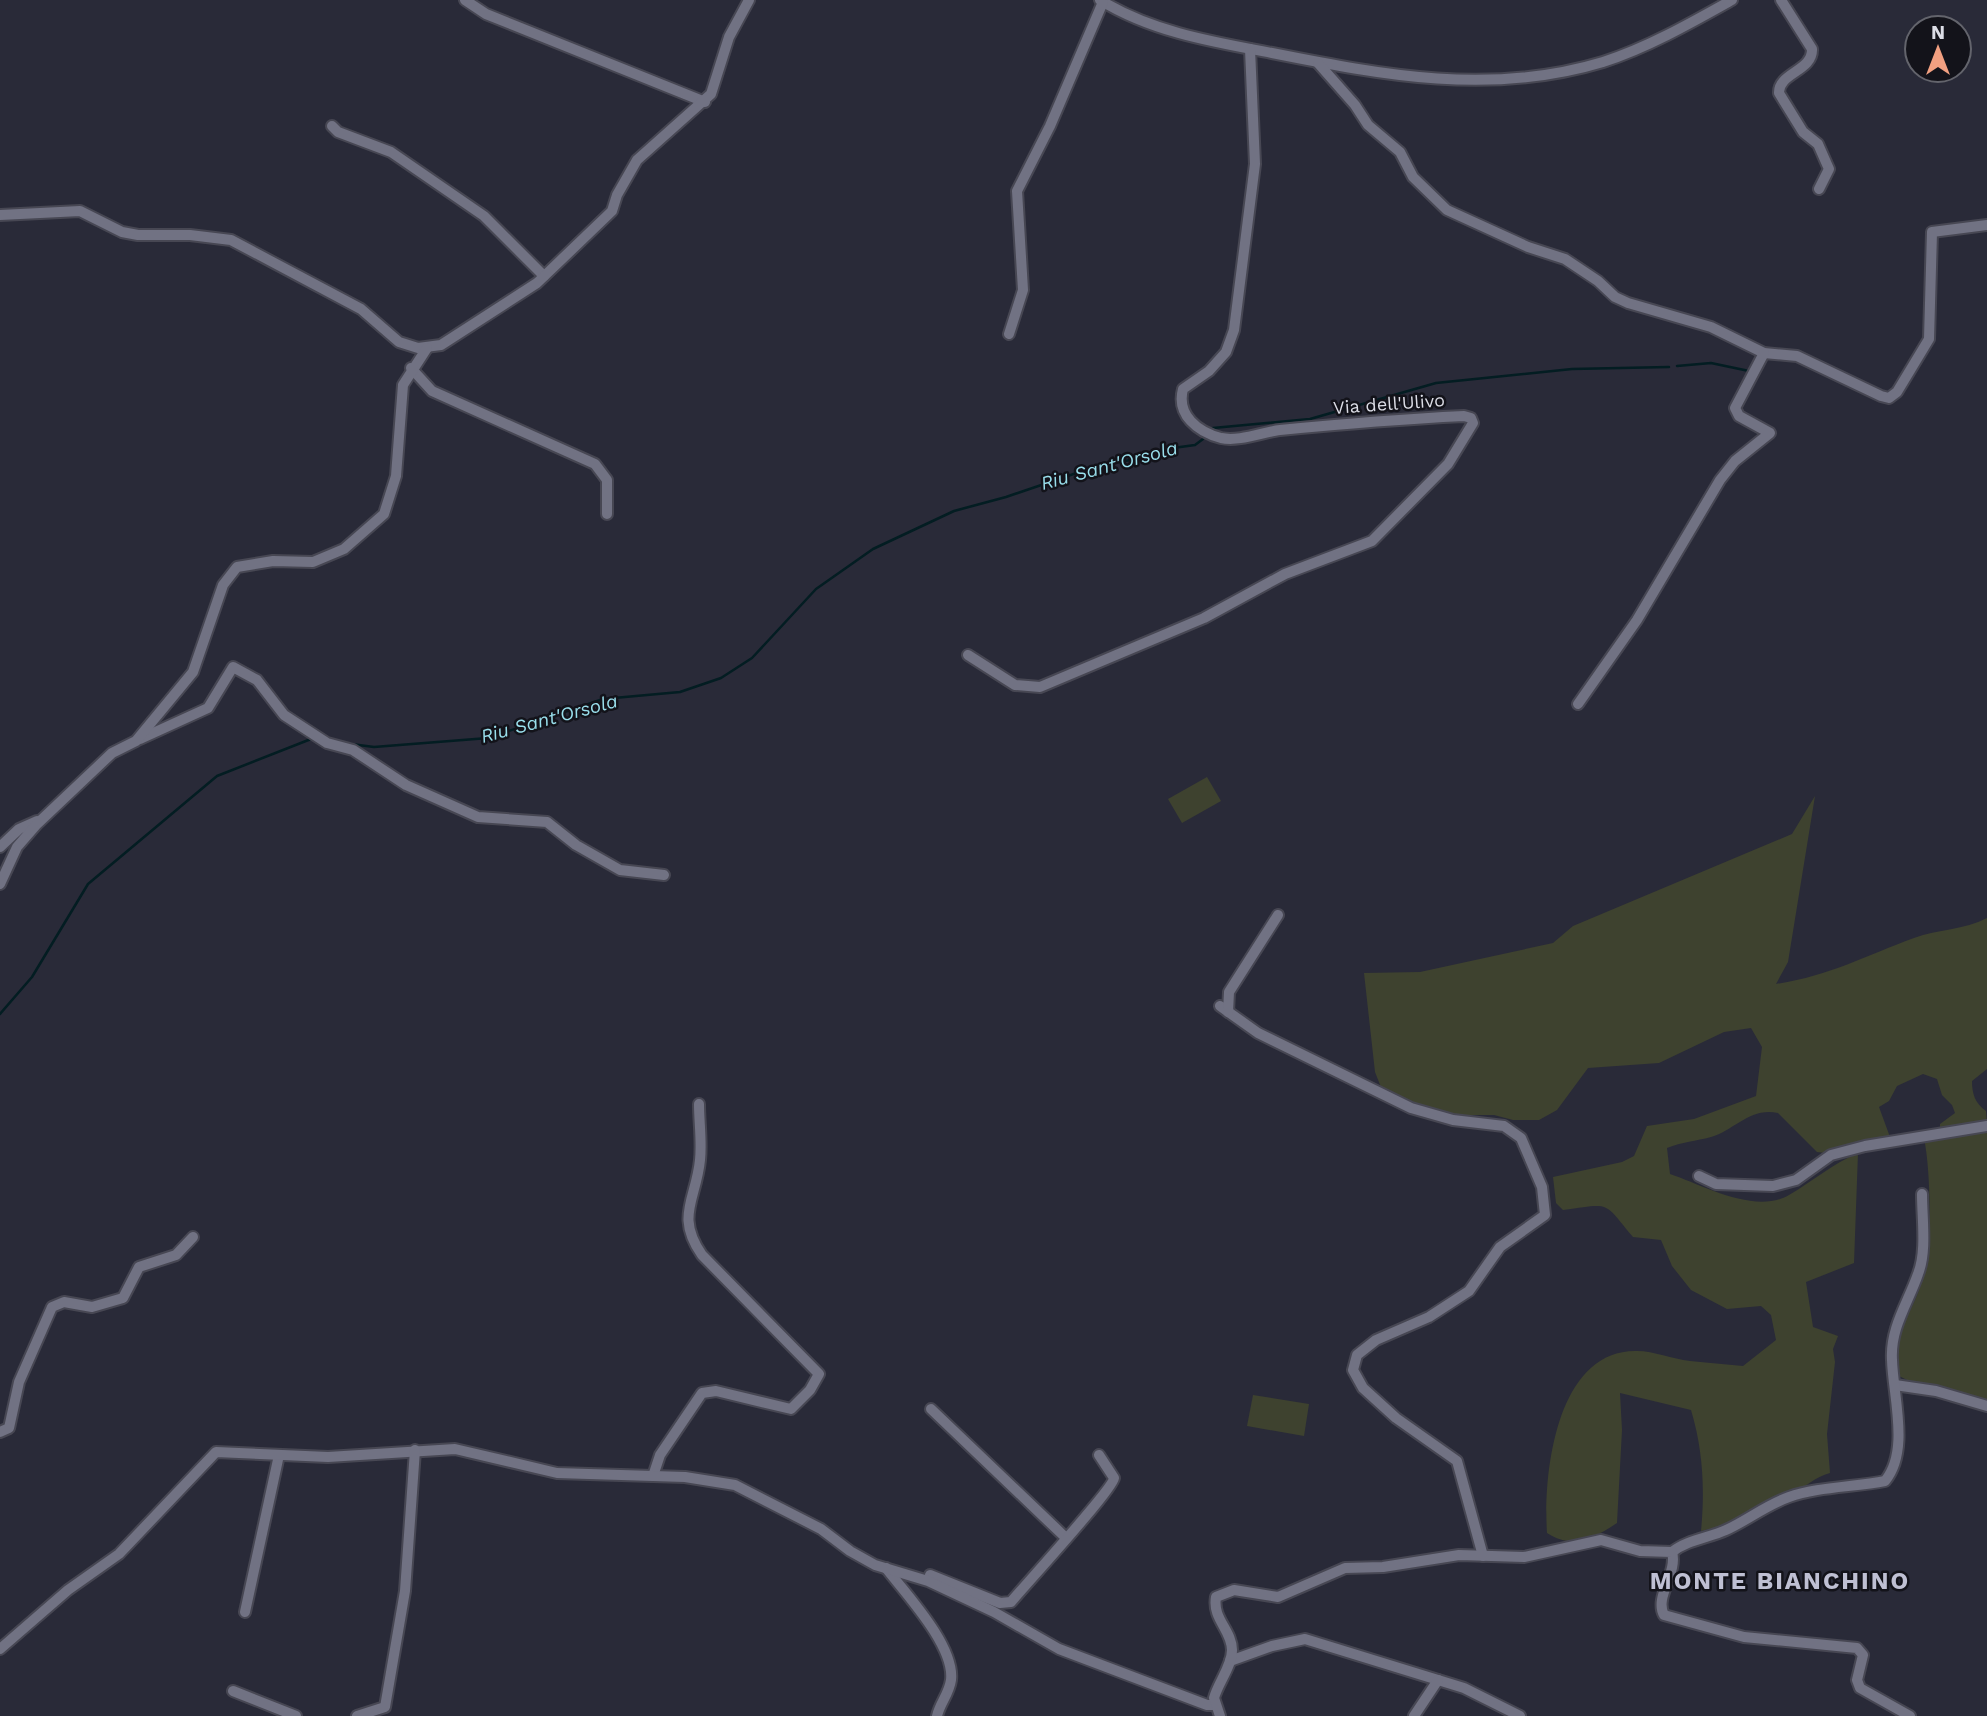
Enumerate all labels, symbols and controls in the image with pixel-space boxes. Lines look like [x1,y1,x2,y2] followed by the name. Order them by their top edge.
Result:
[1903,14,1973,84] north arrow
[1931,21,1945,44] text: N
[1332,389,1446,418] street label: Via dell'Ulivo
[1038,436,1180,495] water label: Riu Sant'Orsola
[478,689,620,748] water label: Riu Sant'Orsola
[1650,1567,1910,1595] district label: MONTE BIANCHINO

